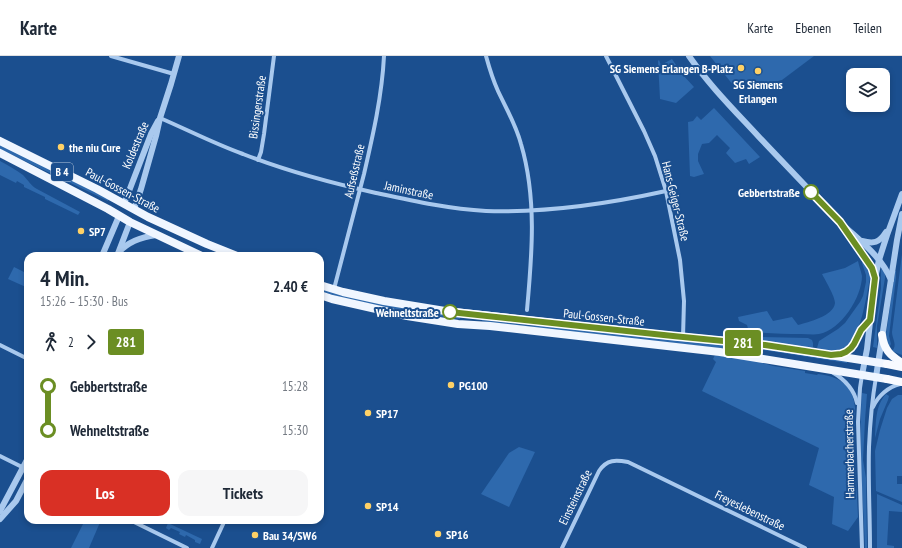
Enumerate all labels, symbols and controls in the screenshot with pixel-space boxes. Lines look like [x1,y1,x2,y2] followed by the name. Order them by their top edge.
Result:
[20,16,57,40] text: Karte
[747,19,773,37] text: Karte
[795,19,831,37] text: Ebenen
[853,19,882,37] text: Teilen
[610,61,733,76] place label: SG Siemens Erlangen B-Platz
[736,63,746,73] marker: SG Siemens Erlangen B-Platz
[753,66,763,76] marker: SG Siemens Erlangen
[846,68,890,112] map controls
[846,68,890,112] button: layers
[245,74,269,140] street label: Bissingerstraße
[733,77,783,106] place label: SG Siemens Erlangen
[118,119,152,171] street label: Koldestraße
[69,140,121,155] place label: the niu Cure
[56,142,66,152] marker: the niu Cure
[340,142,368,200] street label: Aufseßstraße
[659,160,693,243] street label: Hans-Geiger-Straße
[51,163,73,181] road number: B 4
[83,164,163,216] street label: Paul-Gossen-Straße
[382,177,435,203] street label: Jaminstraße
[803,184,819,200] marker: Gebbertstraße
[738,185,800,200] place label: Gebbertstraße
[89,224,106,239] place label: SP7
[76,226,86,236] marker: SP7
[40,264,89,292] text: 4 Min.
[273,277,308,296] text: 2.40 €
[40,293,128,310] text: 15:26 – 15:30 · Bus
[442,304,458,320] marker: Wehneltstraße
[375,305,439,320] place label: Wehneltstraße
[563,305,645,329] street label: Paul-Gossen-Straße
[720,330,766,356] line badge: 281
[40,331,62,353] icon: walk
[80,331,102,353] icon: forward
[116,333,136,351] text: 281
[68,334,74,351] text: 2
[733,334,753,352] text: 281
[70,377,147,396] text: Gebbertstraße
[282,378,308,395] text: 15:28
[459,378,488,393] place label: PG100
[446,380,456,390] marker: PG100
[376,406,399,421] place label: SP17
[363,408,373,418] marker: SP17
[841,409,857,499] street label: Hammerbacherstraße
[70,421,149,440] text: Wehneltstraße
[282,422,308,439] text: 15:30
[555,467,595,527] street label: Einsteinstraße
[40,470,170,516] button: Los
[178,470,308,516] button: Tickets
[713,487,787,533] street label: Freyeslebenstraße
[376,499,399,514] place label: SP14
[363,501,373,511] marker: SP14
[446,527,469,542] place label: SP16
[263,528,317,543] place label: Bau 34/SW6
[433,529,443,539] marker: SP16
[250,530,260,540] marker: Bau 34/SW6

